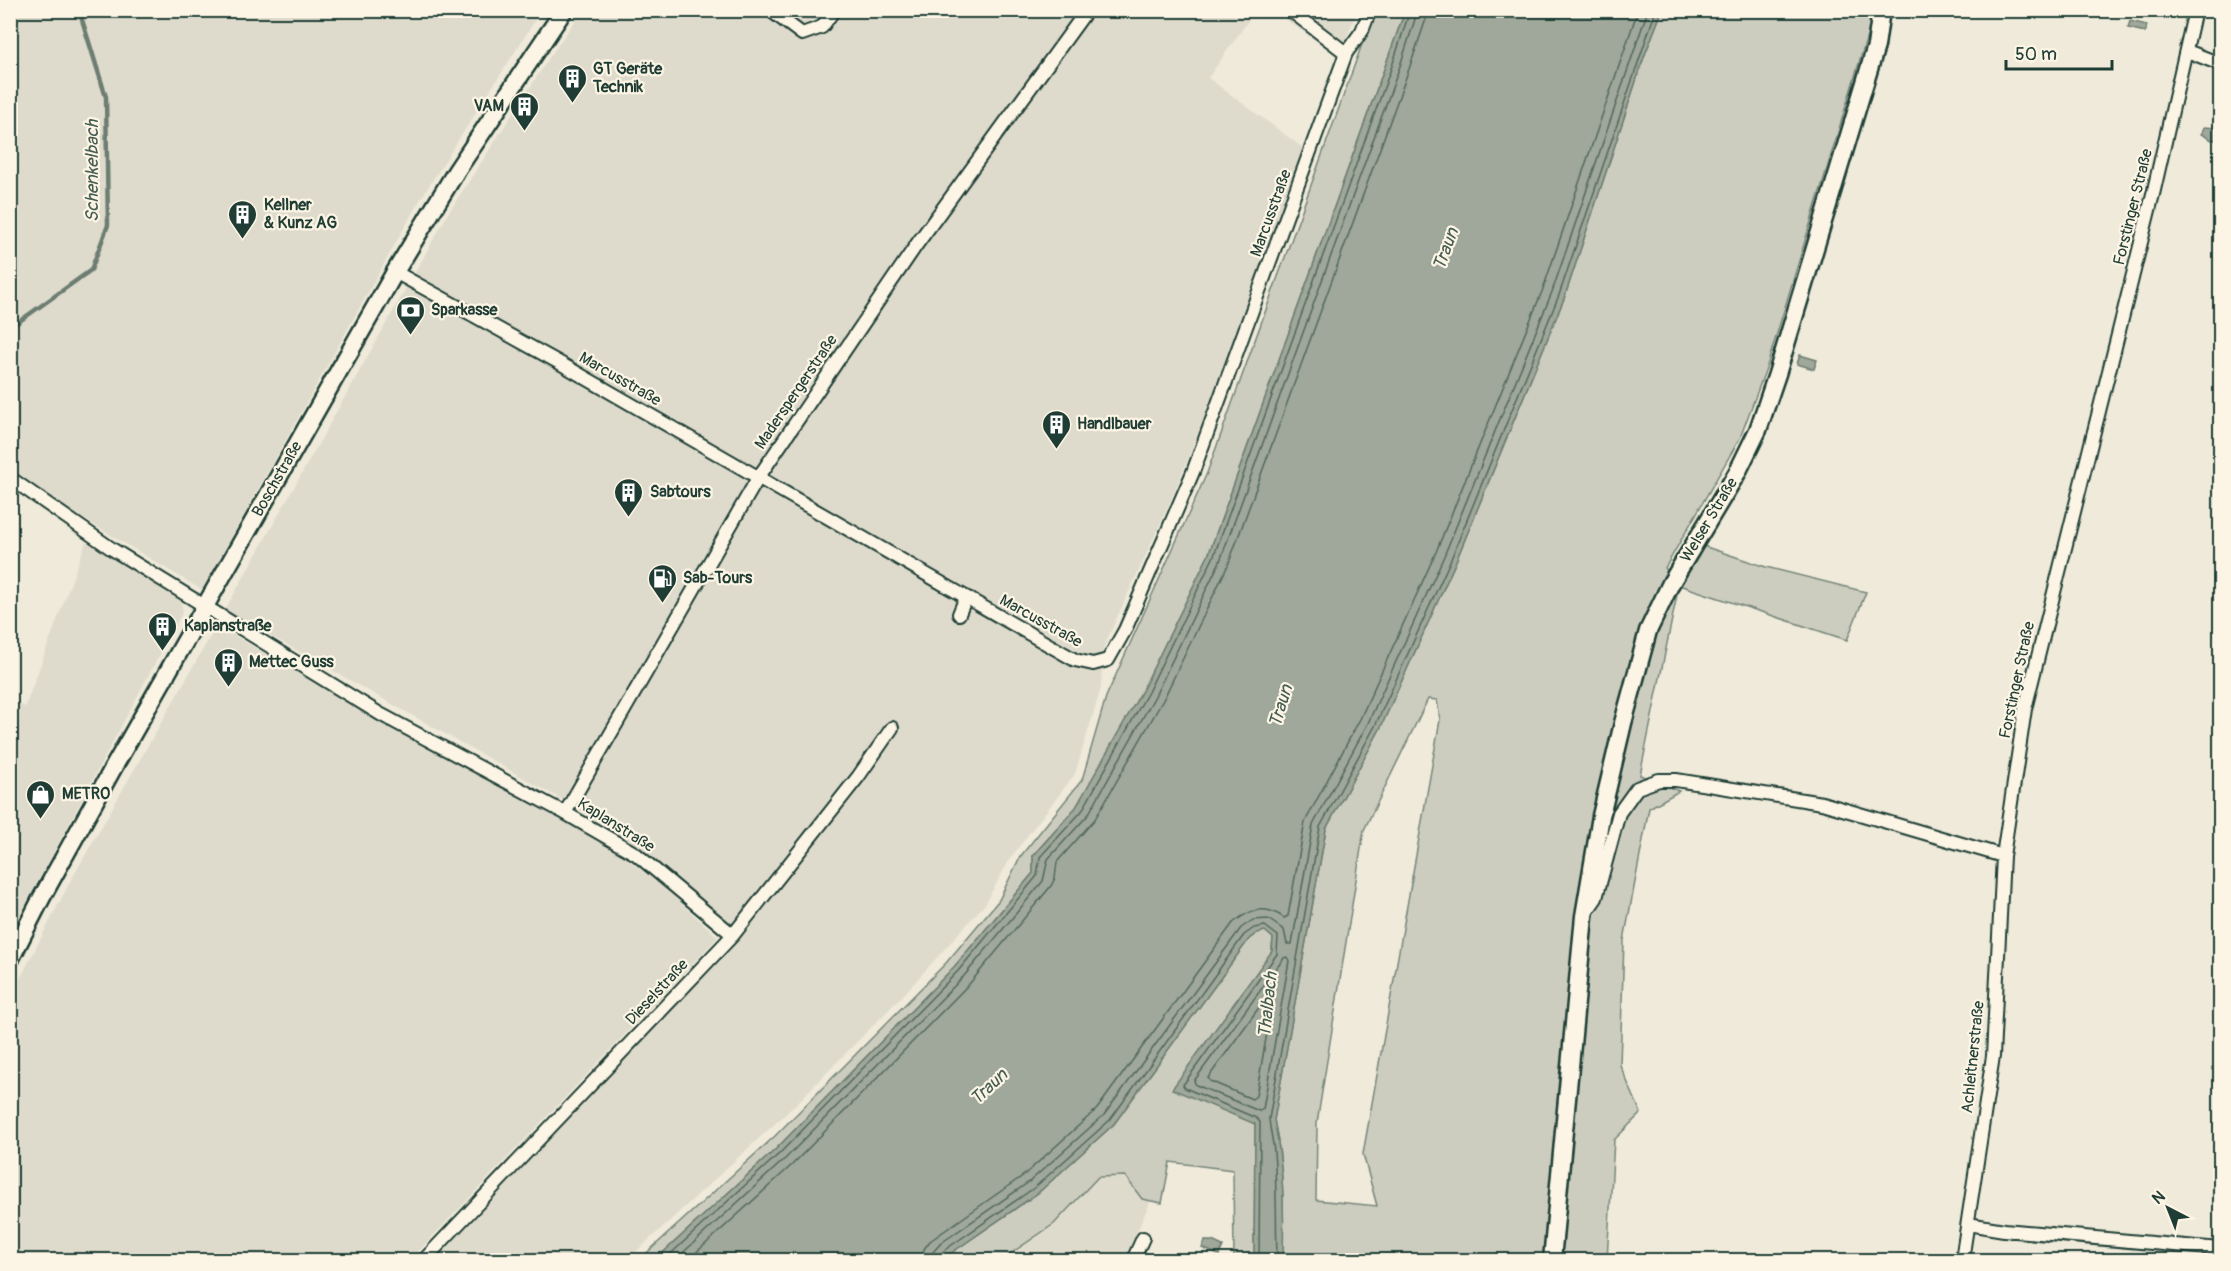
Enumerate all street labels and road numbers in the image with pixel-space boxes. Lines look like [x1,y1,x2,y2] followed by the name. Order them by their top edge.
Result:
[2109,147,2157,267] street label: Forstinger Straße
[1246,167,1296,259] street label: Marcusstraße
[750,331,842,453] street label: Maderspergerstraße
[575,347,665,411] street label: Marcusstraße
[247,438,307,520] street label: Boschstraße
[1676,474,1742,566] street label: Welser Straße
[996,590,1086,652] street label: Marcusstraße
[1995,620,2039,740] street label: Forstinger Straße
[574,793,658,857] street label: Kaplanstraße
[621,955,693,1029] street label: Dieselstraße
[1957,1000,1989,1114] street label: Achleitnerstraße

